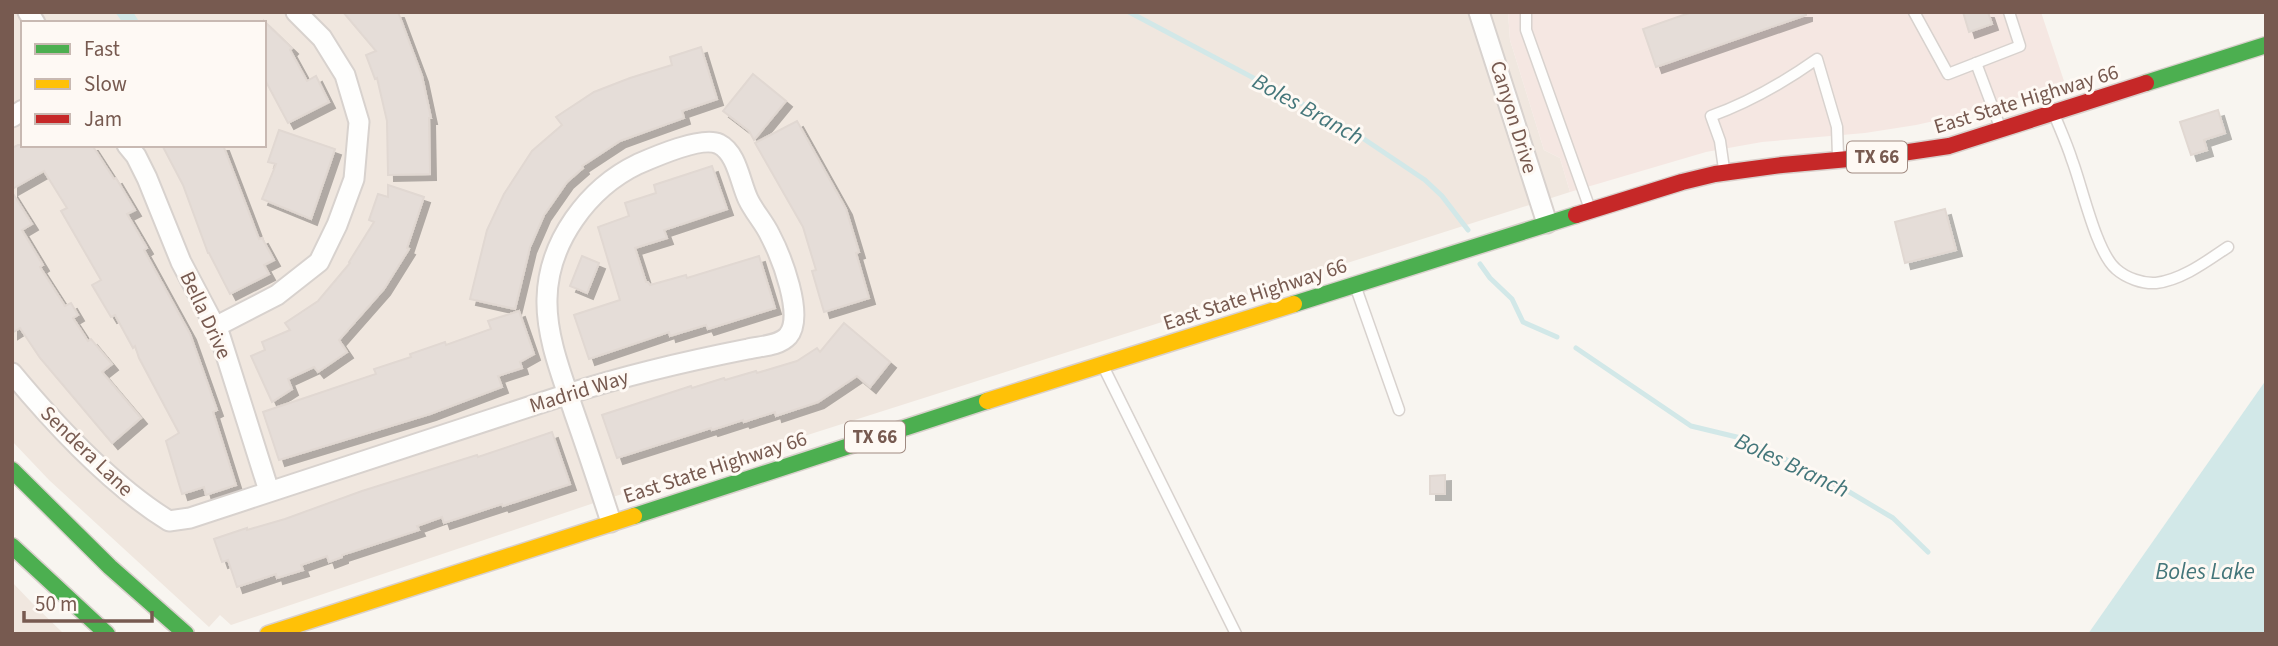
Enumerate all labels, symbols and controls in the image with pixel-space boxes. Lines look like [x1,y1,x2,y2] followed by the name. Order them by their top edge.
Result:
[21,21,266,147] legend
[84,34,120,64] text: Fast
[1483,57,1545,177] street label: Canyon Drive
[1930,57,2122,141] street label: East State Highway 66
[1246,65,1370,153] water label: Boles Branch
[84,69,127,99] text: Slow
[84,104,122,134] text: Jam
[1847,141,1907,172] road number: TX 66
[1159,250,1351,338] street label: East State Highway 66
[173,266,239,364] street label: Bella Drive
[526,362,633,420] street label: Madrid Way
[34,399,140,503] street label: Sendera Lane
[845,422,905,452] road number: TX 66
[619,423,811,511] street label: East State Highway 66
[1729,424,1855,506] water label: Boles Branch
[2155,555,2255,588] water label: Boles Lake
[24,580,152,624] scale bar
[35,589,77,619] text: 50 m

